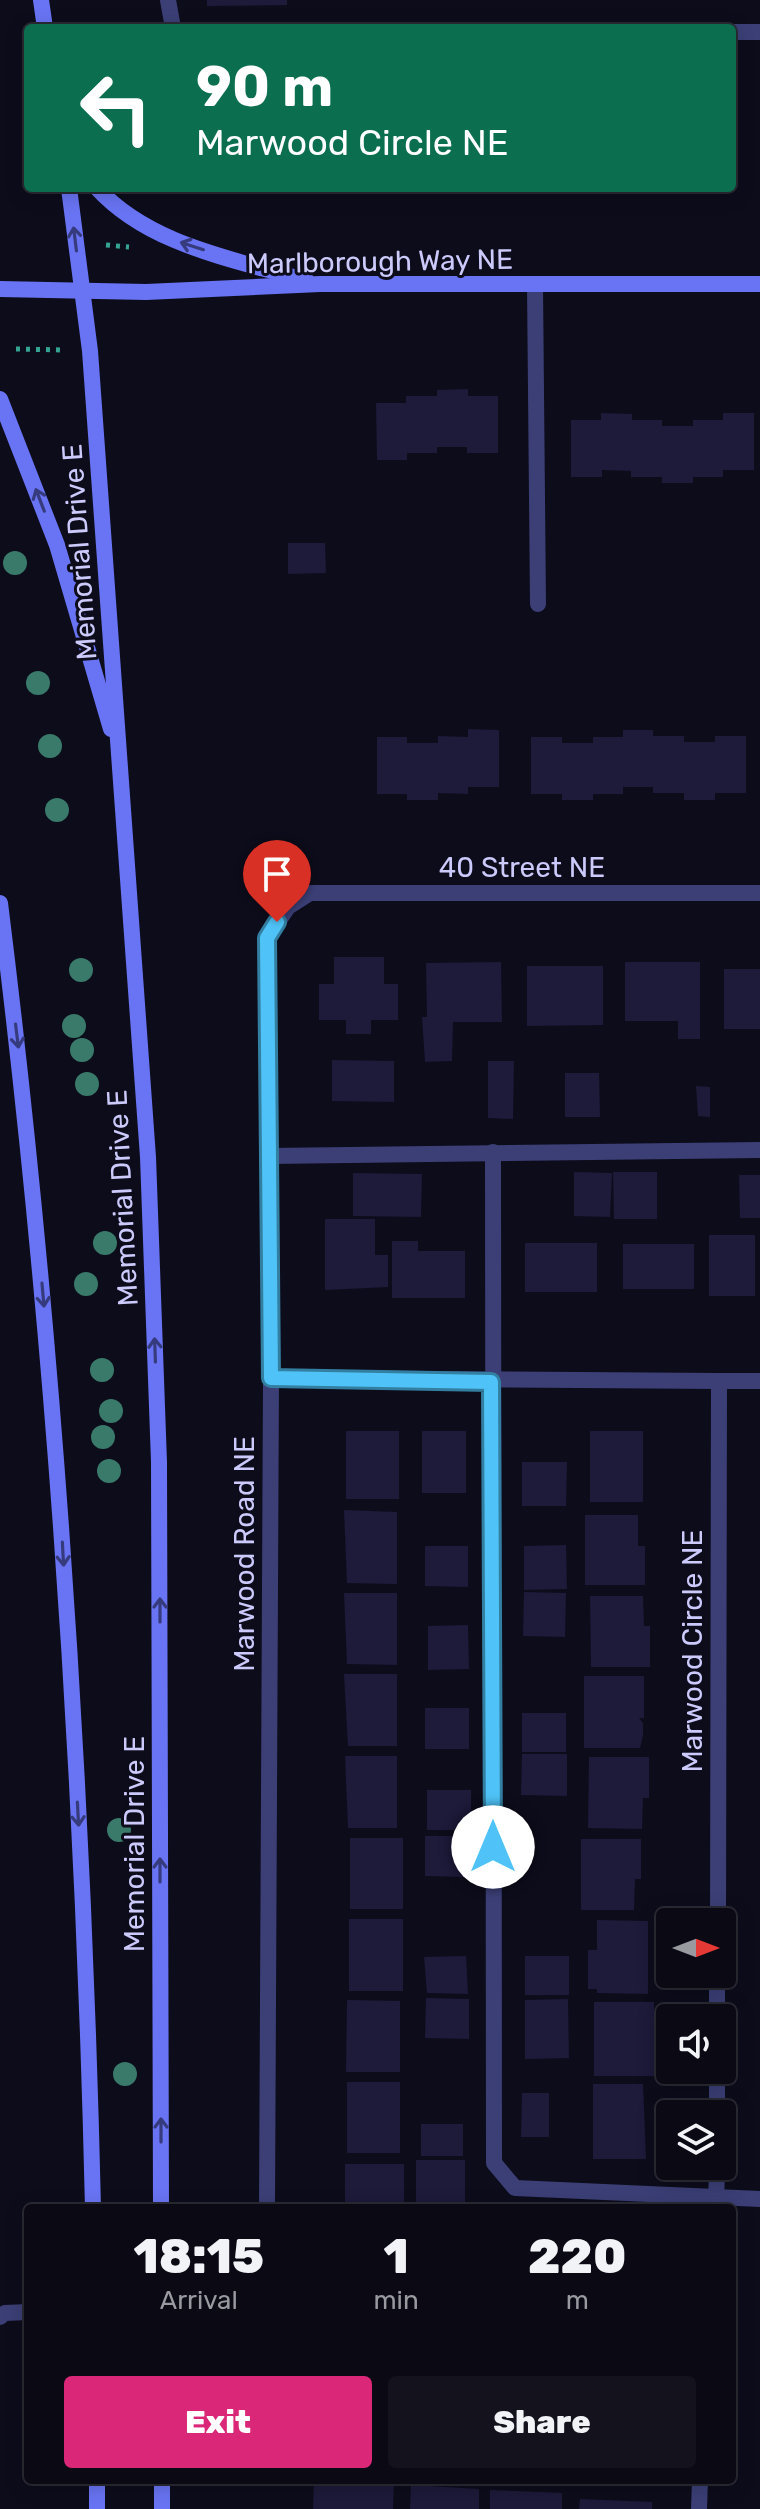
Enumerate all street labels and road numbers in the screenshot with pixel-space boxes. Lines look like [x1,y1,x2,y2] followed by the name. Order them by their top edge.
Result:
[247,243,513,280] street label: Marlborough Way NE
[55,443,104,661] street label: Memorial Drive E
[439,851,605,884] street label: 40 Street NE
[100,1089,145,1307] street label: Memorial Drive E
[228,1436,261,1672] street label: Marwood Road NE
[676,1529,709,1773] street label: Marwood Circle NE
[118,1736,151,1952] street label: Memorial Drive E

